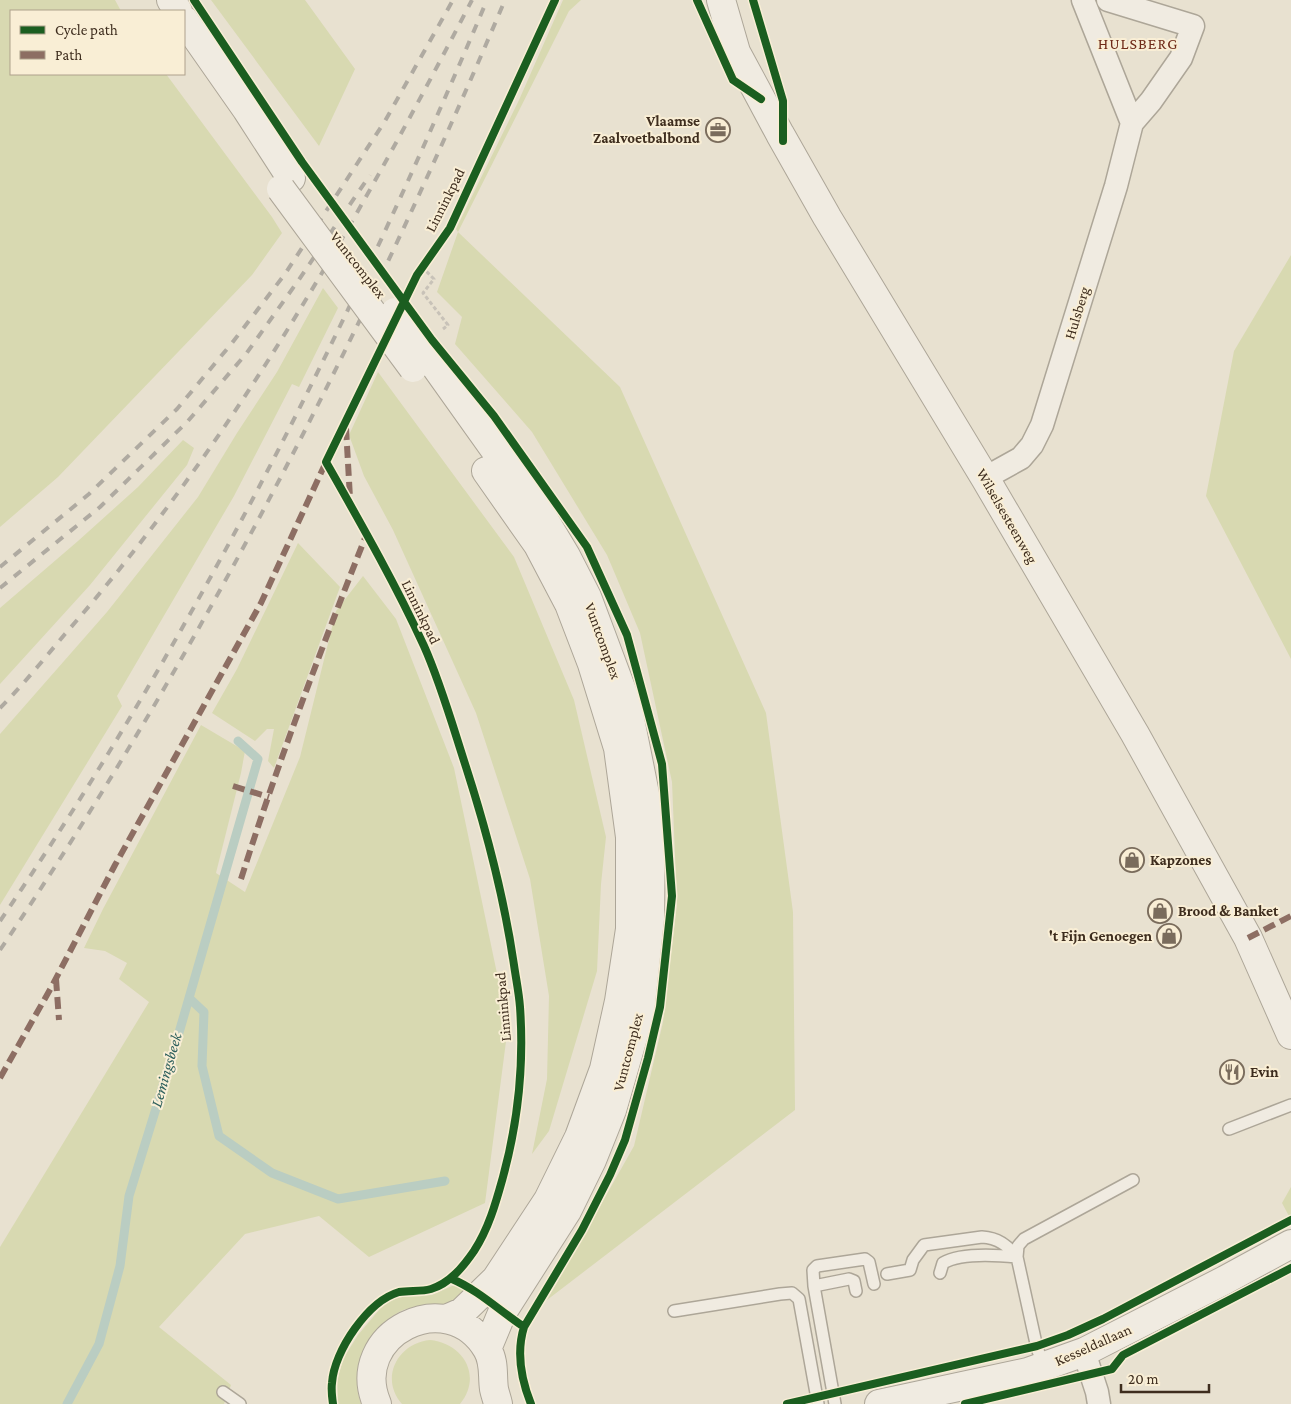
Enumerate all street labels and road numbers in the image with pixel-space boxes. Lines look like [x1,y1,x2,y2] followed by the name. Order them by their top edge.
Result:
[422,165,469,235] street label: Linninkpad
[326,229,389,302] street label: Vuntcomplex
[1061,285,1094,342] street label: Hulsberg
[972,466,1041,567] street label: Wilselsesteenweg
[398,577,443,647] street label: Linninkpad
[581,601,624,682] street label: Vuntcomplex
[492,972,515,1042] street label: Linninkpad
[610,1011,647,1093] street label: Vuntcomplex
[1052,1321,1134,1369] street label: Kesseldallaan

